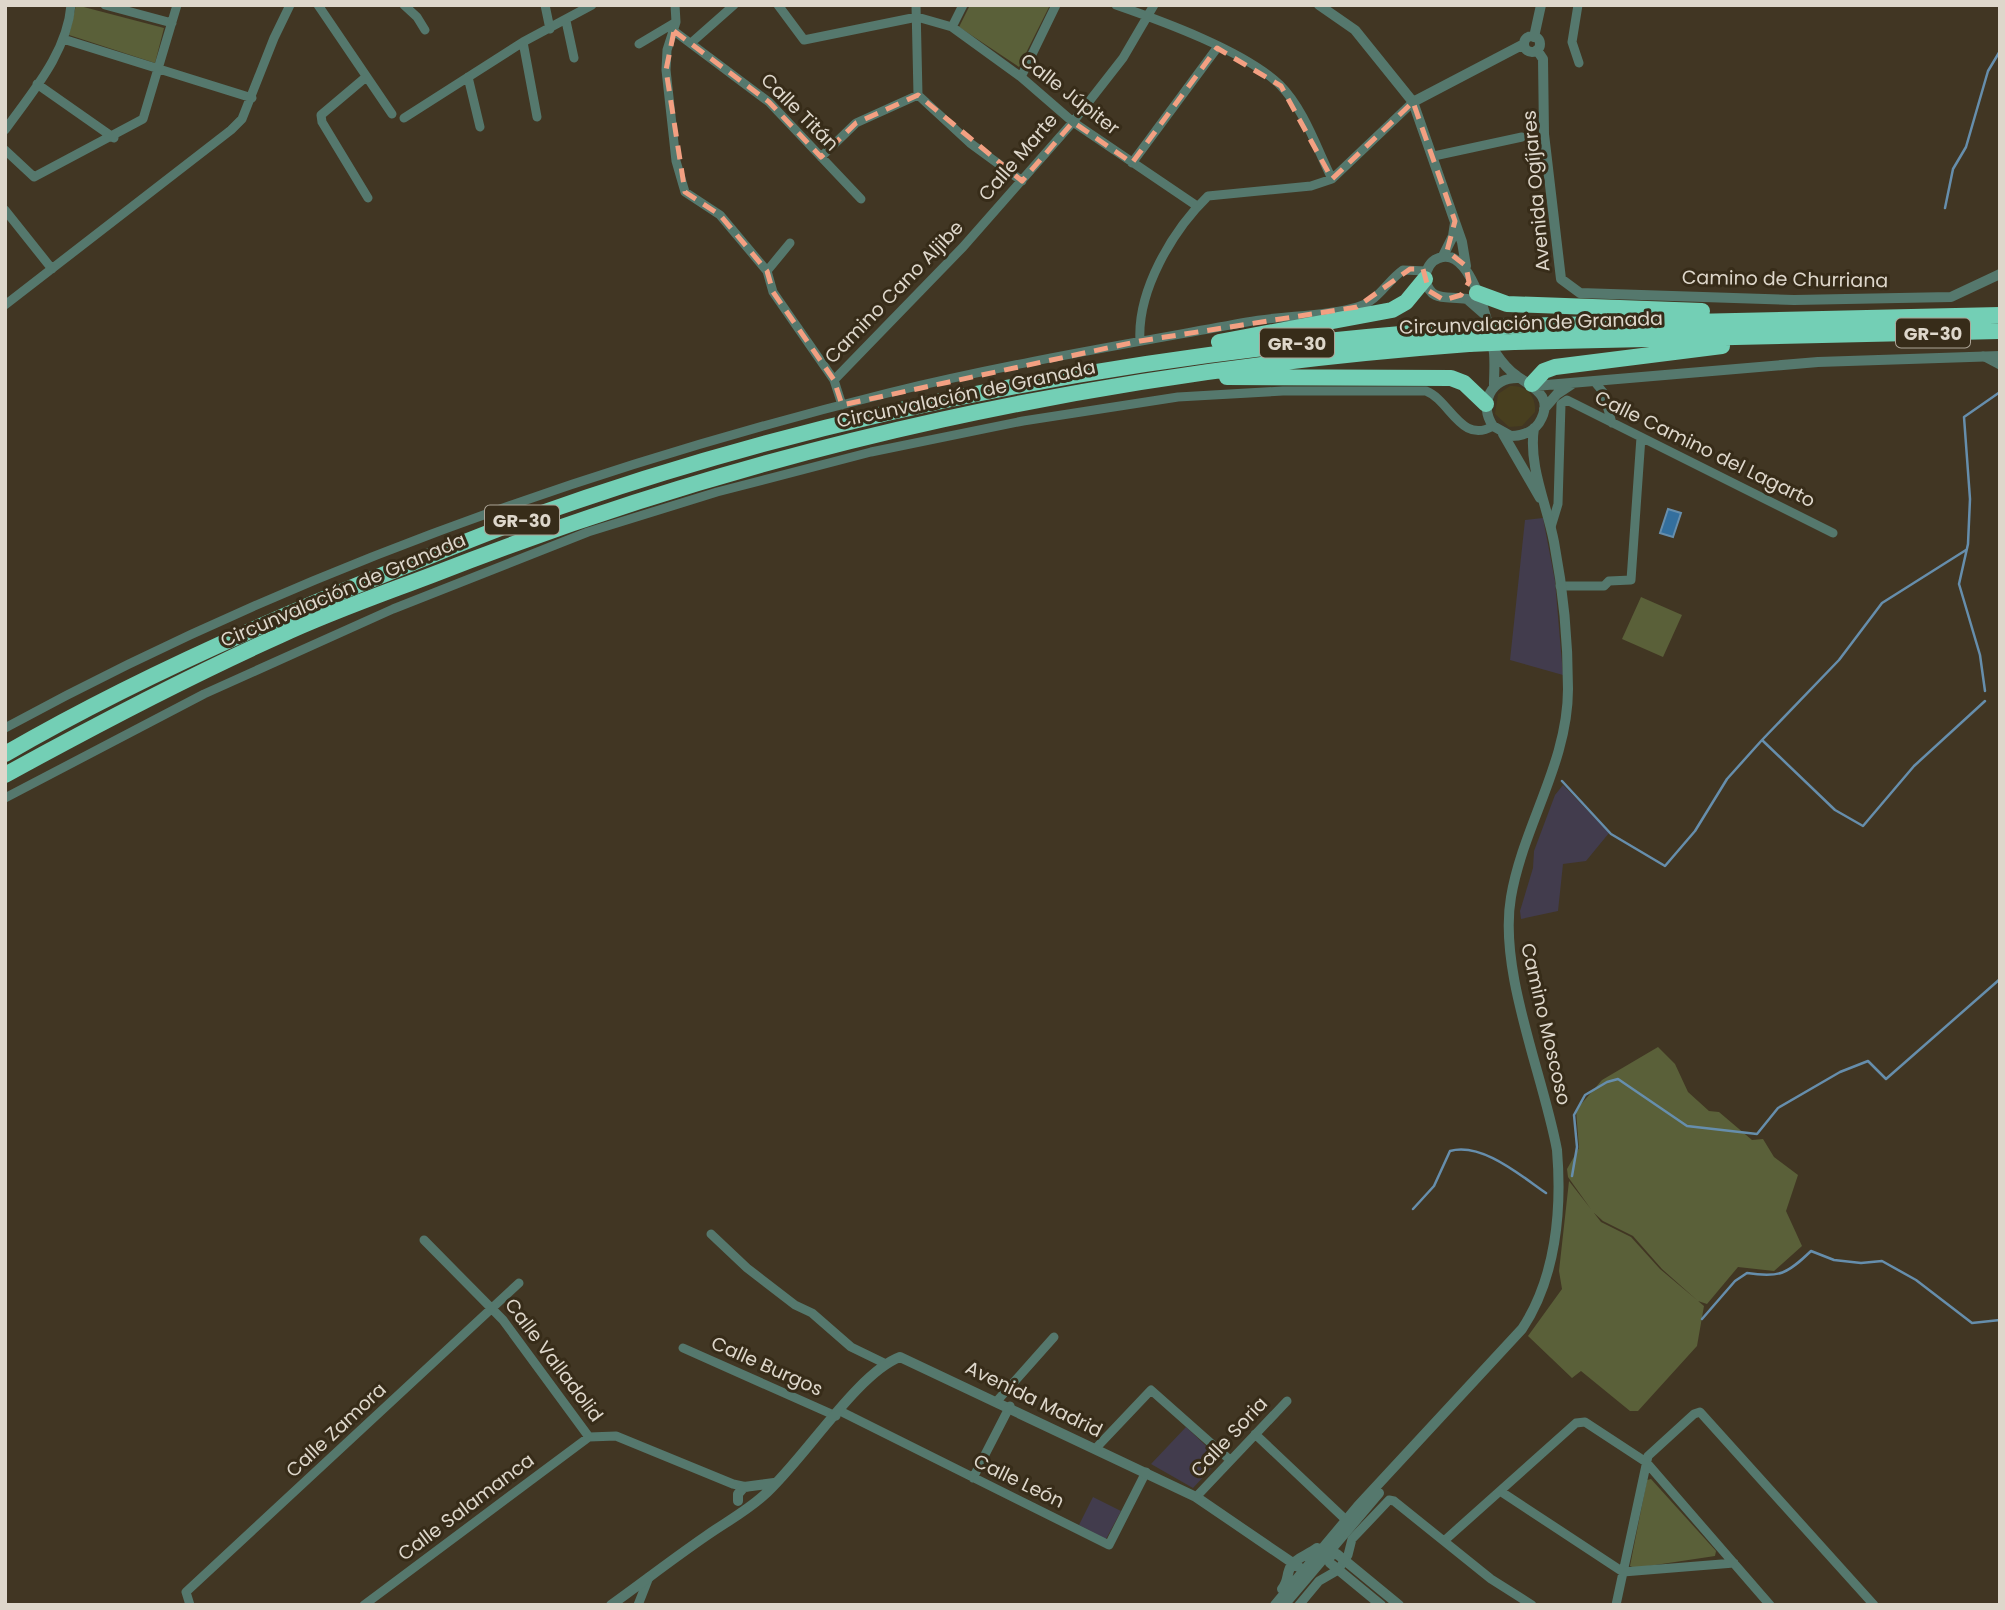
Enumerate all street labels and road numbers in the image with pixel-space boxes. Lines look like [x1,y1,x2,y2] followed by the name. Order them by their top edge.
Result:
[1015,47,1125,141] street label: Calle Júpiter
[755,67,845,157] street label: Calle Titán
[972,107,1064,207] street label: Calle Marte
[1516,109,1556,273] street label: Avenida Ogíjares
[818,214,970,370] street label: Camino Cano Aljibe
[1682,264,1888,294] street label: Camino de Churriana
[1399,305,1663,341] street label: Circunvalación de Granada
[1896,318,1970,348] road number: GR-30
[1260,328,1334,358] road number: GR-30
[834,353,1098,435] street label: Circunvalación de Granada
[1590,384,1820,514] street label: Calle Camino del Lagarto
[485,506,559,534] road number: GR-30
[216,526,470,654] street label: Circunvalación de Granada
[1514,940,1578,1108] street label: Camino Moscoso
[498,1292,610,1428] street label: Calle Valladolid
[707,1329,827,1403] street label: Calle Burgos
[961,1354,1107,1444] street label: Avenida Madrid
[280,1376,392,1484] street label: Calle Zamora
[1184,1391,1274,1483] street label: Calle Soria
[392,1447,540,1567] street label: Calle Salamanca
[969,1447,1069,1515] street label: Calle León

